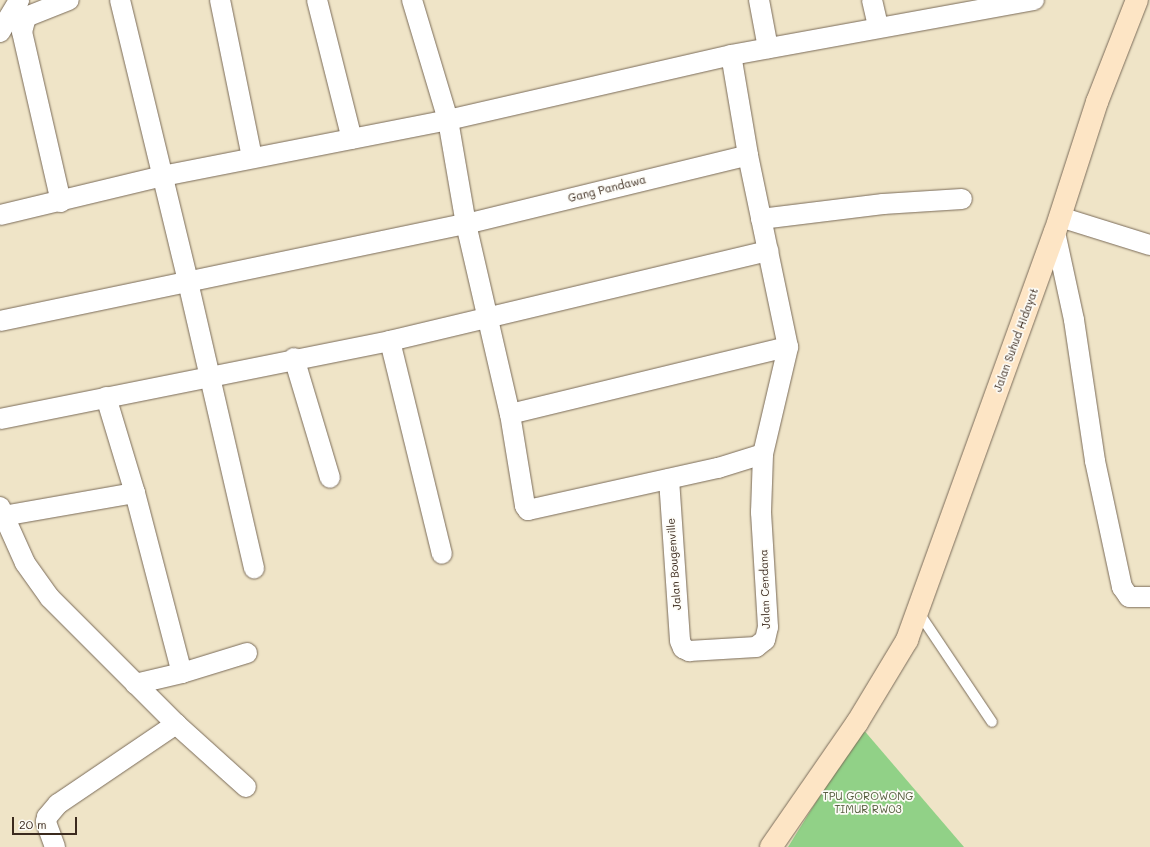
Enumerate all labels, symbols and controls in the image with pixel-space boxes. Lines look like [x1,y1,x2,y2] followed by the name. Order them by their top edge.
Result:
[567,173,647,205] street label: Gang Pandawa
[991,286,1041,394] street label: Jalan Suhud Hidayat
[664,518,684,610] street label: Jalan Bougenville
[757,549,773,629] street label: Jalan Cendana
[823,790,913,816] park label: TPU GOROWONG TIMUR RW03
[14,809,79,835] scale bar
[19,816,47,832] text: 20 m

